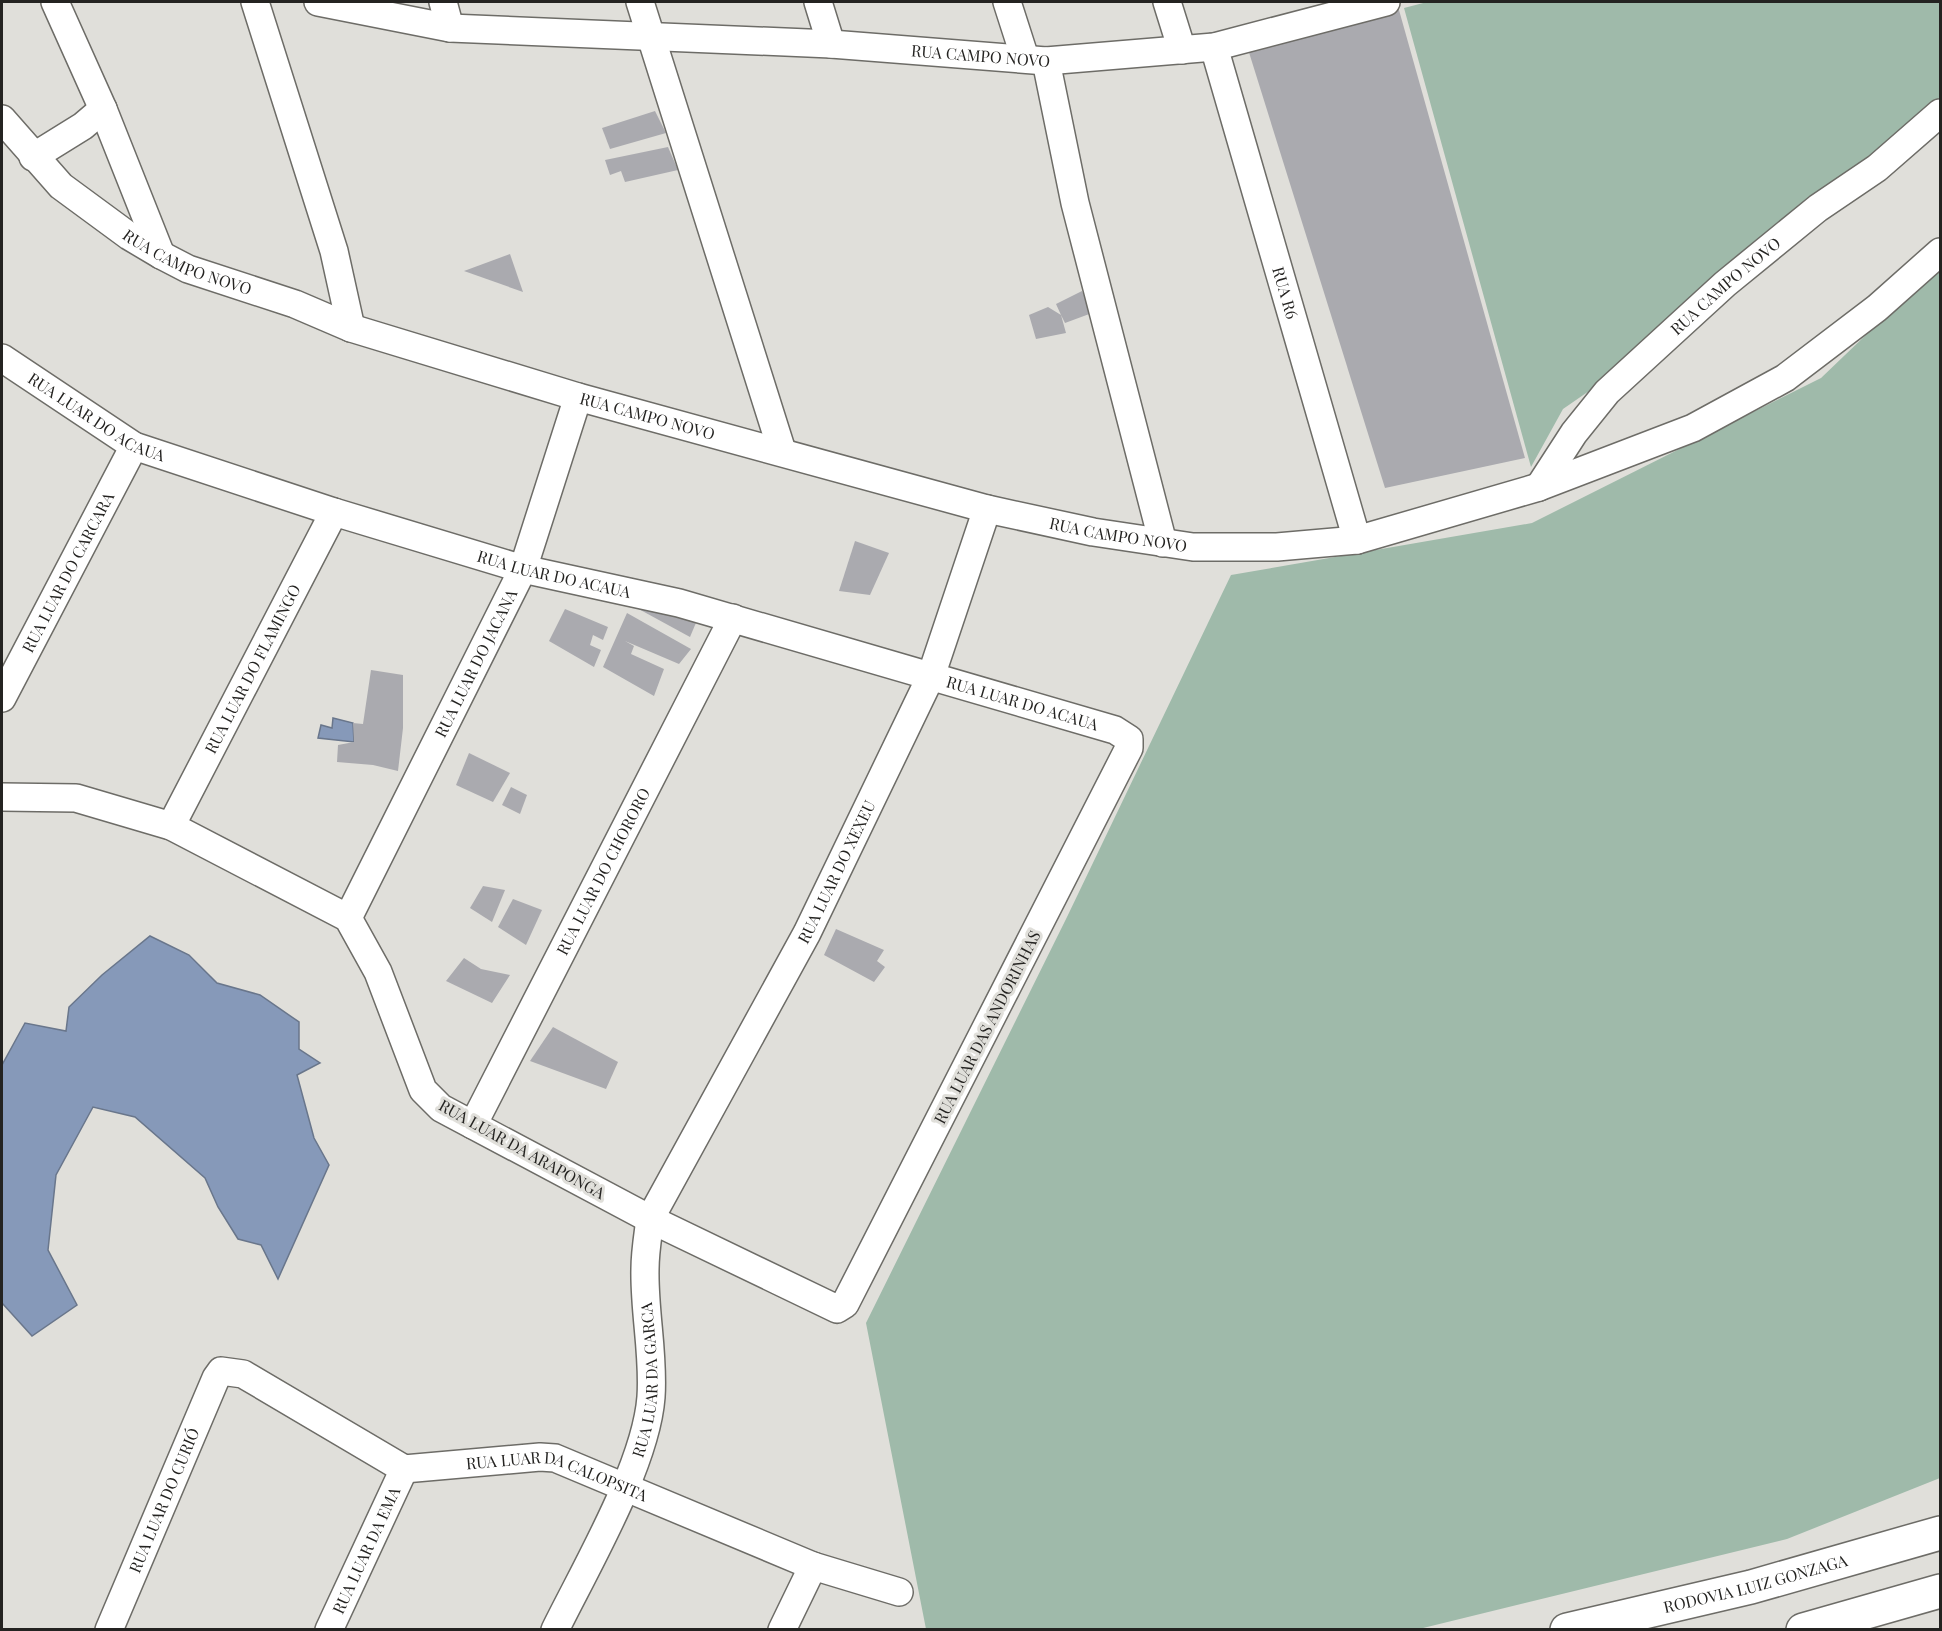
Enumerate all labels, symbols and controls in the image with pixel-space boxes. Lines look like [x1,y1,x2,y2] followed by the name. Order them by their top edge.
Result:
[910,39,1051,71] street label: RUA CAMPO NOVO
[119,224,255,299] street label: RUA CAMPO NOVO
[1666,232,1785,339] street label: RUA CAMPO NOVO
[1268,264,1303,321] street label: RUA R6
[24,367,169,466] street label: RUA LUAR DO ACAUA
[578,387,718,444] street label: RUA CAMPO NOVO
[17,487,119,656] street label: RUA LUAR DO CARCARA
[1048,512,1189,556] street label: RUA CAMPO NOVO
[475,545,634,602] street label: RUA LUAR DO ACAUA
[199,580,305,757] street label: RUA LUAR DO FLAMINGO
[429,585,522,741] street label: RUA LUAR DO JACANA
[944,670,1102,735] street label: RUA LUAR DO ACAUA
[551,784,654,958] street label: RUA LUAR DO CHORORO
[792,797,880,947] street label: RUA LUAR DO XEXEU
[929,927,1045,1127] street label: RUA LUAR DAS ANDORINHAS
[435,1094,610,1203] street label: RUA LUAR DA ARAPONGA
[627,1301,662,1460] street label: RUA LUAR DA GARCA
[124,1424,204,1576] street label: RUA LUAR DO CURIÓ
[465,1446,652,1506] street label: RUA LUAR DA CALOPSITA
[327,1482,405,1617] street label: RUA LUAR DA EMA
[1661,1549,1850,1617] street label: RODOVIA LUIZ GONZAGA

